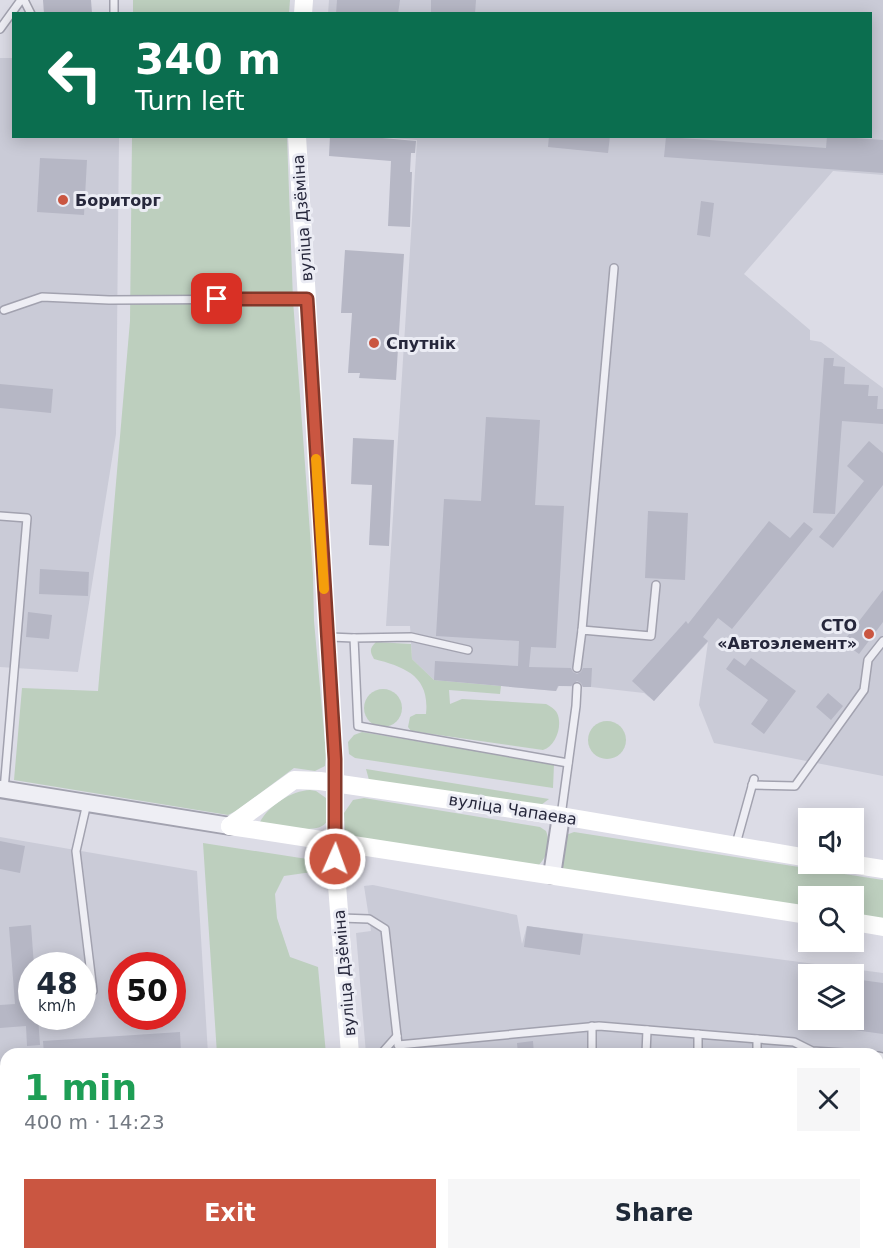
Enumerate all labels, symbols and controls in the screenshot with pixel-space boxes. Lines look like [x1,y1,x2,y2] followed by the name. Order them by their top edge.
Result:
[135,35,281,84] text: 340 m
[36,36,114,114] icon: left
[135,85,245,116] text: Turn left
[289,154,316,282] street label: вуліца Дзёміна
[75,191,161,210] place label: Бориторг
[56,193,70,207] marker: Бориторг
[191,273,242,324] pin
[200,282,233,315] icon: arrive
[386,334,456,353] place label: Спутнік
[367,336,381,350] marker: Спутнік
[717,616,857,653] place label: СТО «Автоэлемент»
[862,627,876,641] marker: СТО «Автоэлемент»
[447,790,578,829] street label: вуліца Чапаева
[798,808,864,1030] map controls
[798,808,864,874] button: sound
[303,827,367,891] position arrow
[798,886,864,952] button: search
[330,909,359,1037] street label: вуліца Дзёміна
[108,952,186,1030] speed limit sign: 50
[798,964,864,1030] button: layers
[36,966,78,1001] text: 48
[38,997,76,1015] text: km/h
[24,1067,137,1108] text: 1 min
[797,1068,860,1131] button: close
[24,1110,165,1134] text: 400 m · 14:23
[24,1179,436,1248] button: Exit
[448,1179,860,1248] button: Share

